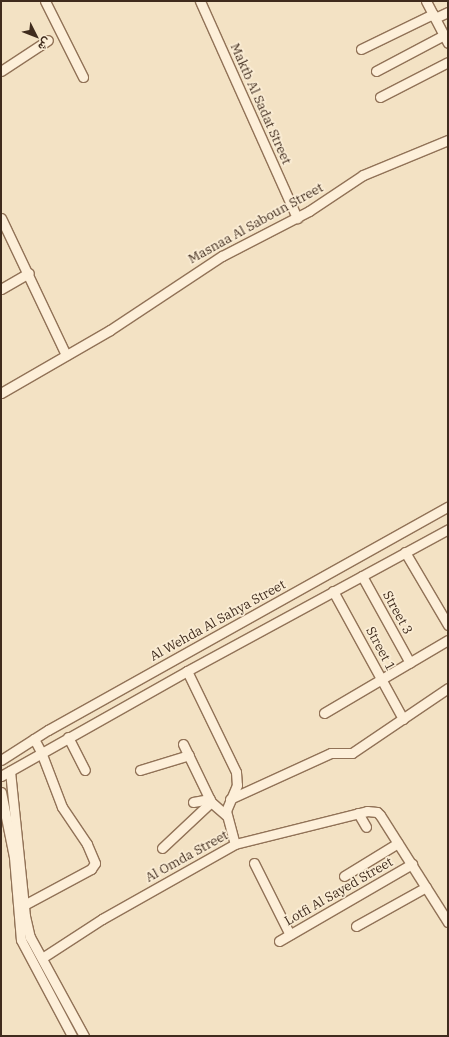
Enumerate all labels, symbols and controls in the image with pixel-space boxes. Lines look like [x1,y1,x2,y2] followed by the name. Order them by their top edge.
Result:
[16,16,56,56] north arrow
[35,34,55,54] text: ش
[226,41,294,167] street label: Maktb Al Sadat Street
[186,180,326,268] street label: Masnaa Al Saboun Street
[147,577,289,665] street label: Al Wehda Al Sahya Street
[379,589,415,637] street label: Street 3
[362,624,398,674] street label: Street 1
[143,828,231,886] street label: Al Omda Street
[282,855,396,929] street label: Lotfi Al Sayed Street

